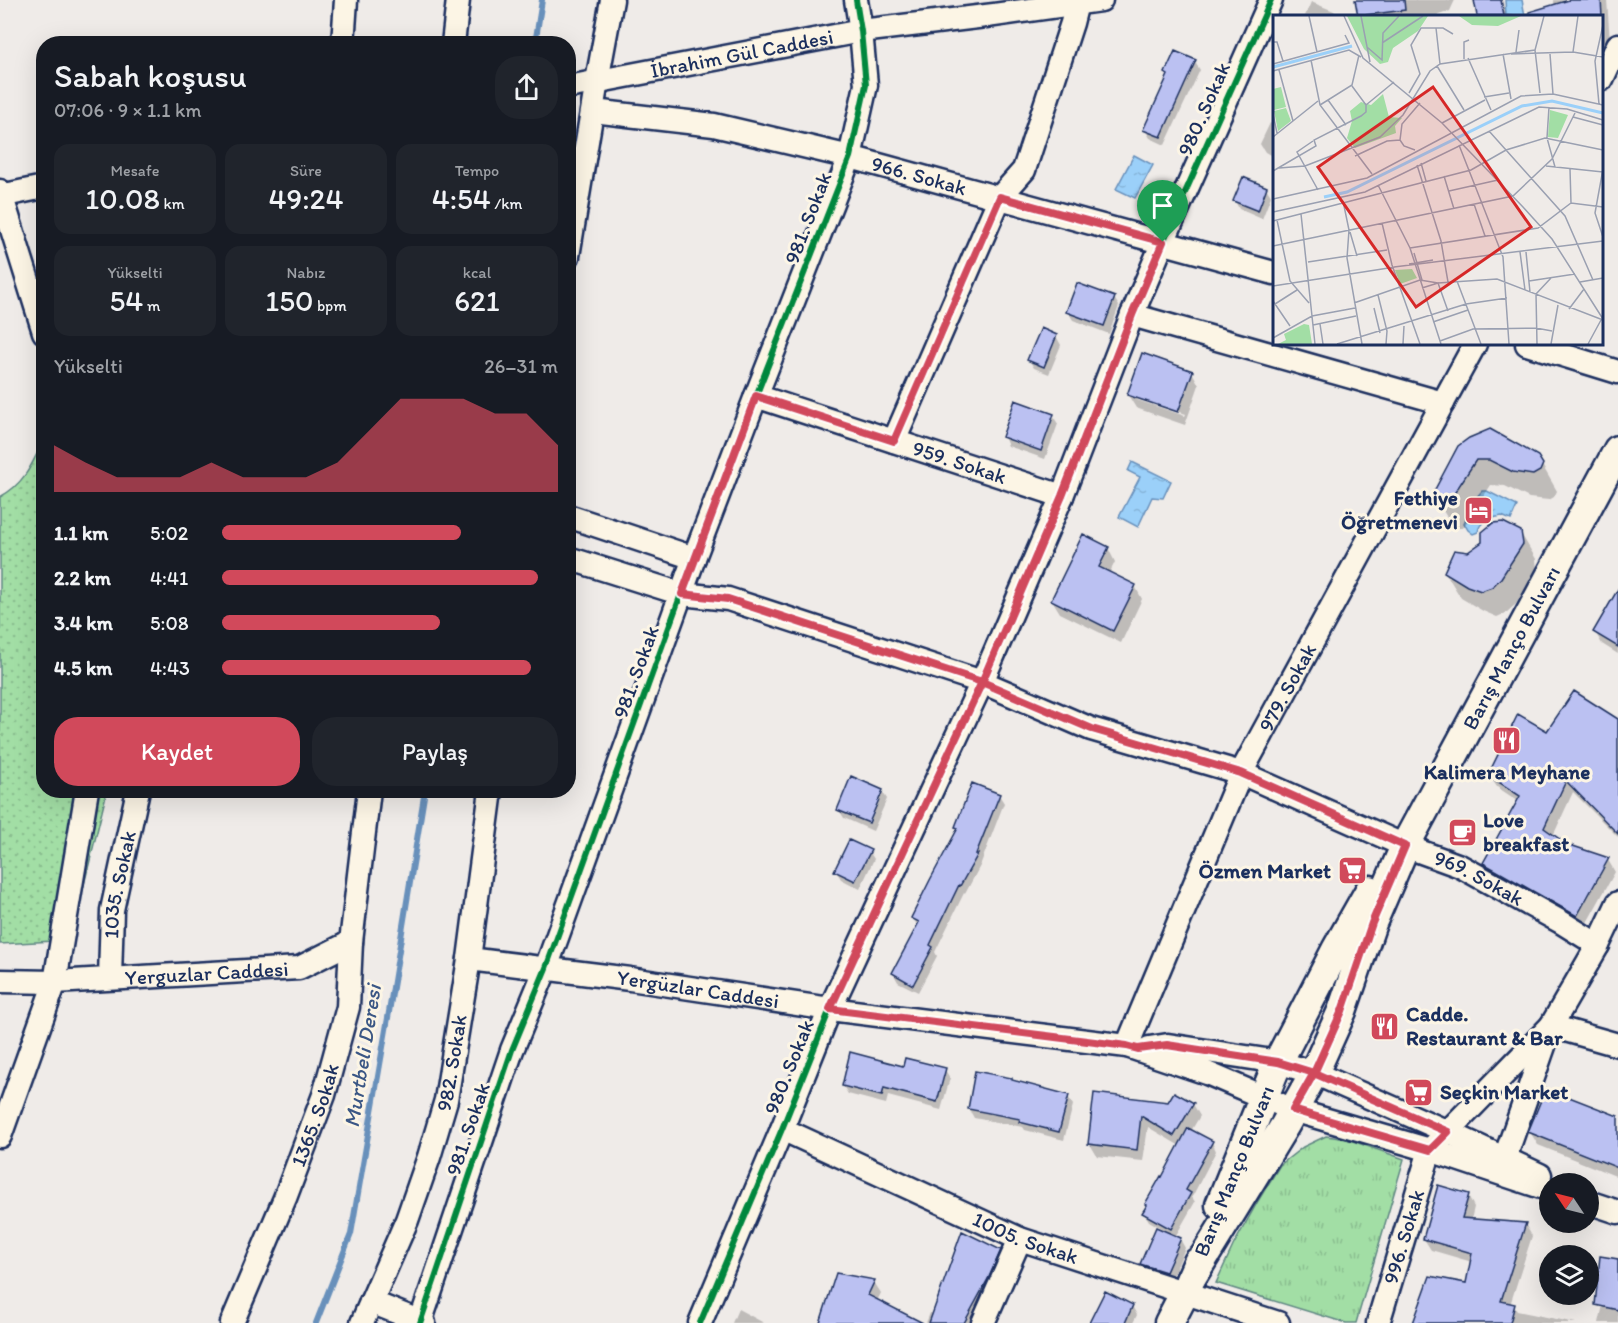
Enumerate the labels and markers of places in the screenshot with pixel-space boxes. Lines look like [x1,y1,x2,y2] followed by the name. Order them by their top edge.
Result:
[1137,180,1188,242] pin
[1341,485,1458,535] place label: Fethiye Öğretmenevi
[1463,494,1495,526] hotel icon: Fethiye Öğretmenevi
[1491,725,1523,757] restaurant icon: Kalimera Meyhane
[1424,759,1590,785] place label: Kalimera Meyhane
[1483,807,1569,856] place label: Love breakfast
[1446,816,1478,848] cafe icon: Love breakfast
[1336,855,1368,887] supermarket icon: Özmen Market
[1199,858,1331,883] place label: Özmen Market
[1406,1001,1563,1050] place label: Cadde. Restaurant & Bar
[1369,1010,1401,1042] restaurant icon: Cadde. Restaurant & Bar
[1403,1076,1435,1108] supermarket icon: Seçkin Market
[1440,1079,1568,1105] place label: Seçkin Market

